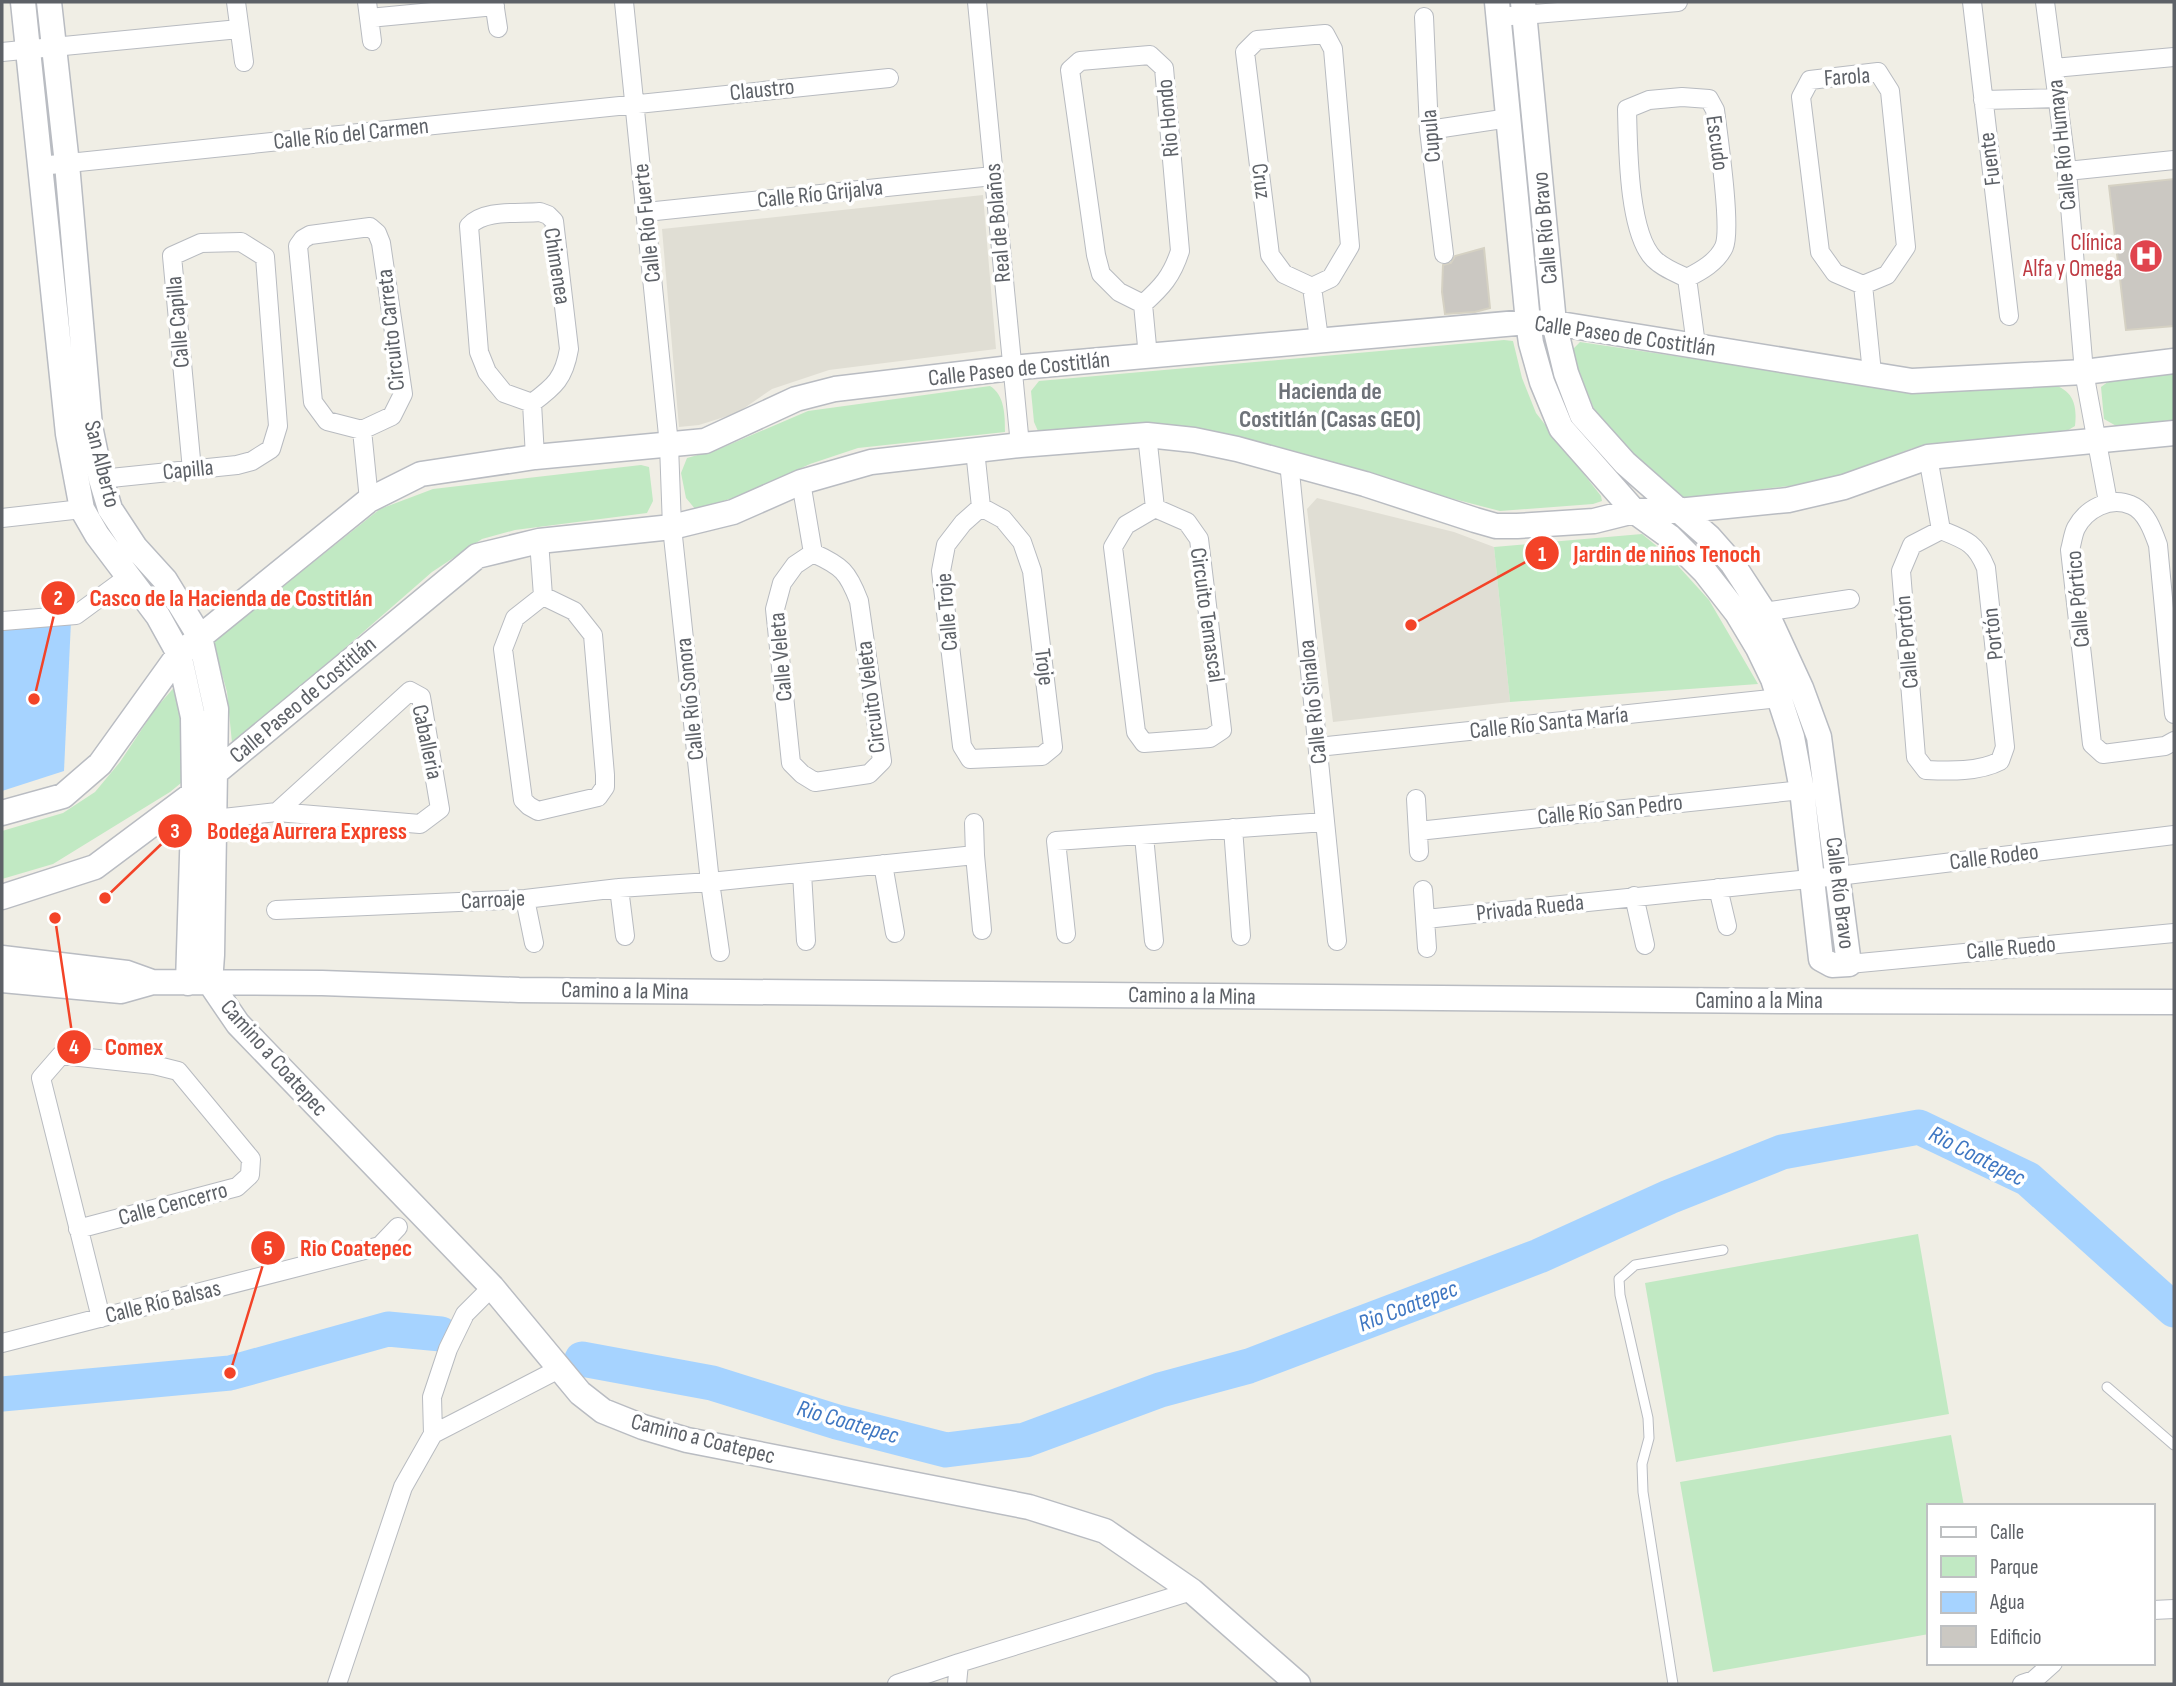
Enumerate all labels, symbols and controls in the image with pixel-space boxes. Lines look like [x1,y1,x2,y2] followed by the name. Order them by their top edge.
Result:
[1823,61,1871,93] street label: Farola
[728,73,796,107] street label: Claustro
[1151,78,1185,158] street label: Rio Hondo
[2041,78,2083,212] street label: Calle Río Humaya
[1415,108,1447,164] street label: Cupula
[272,112,430,156] street label: Calle Río del Carmen
[1699,113,1735,173] street label: Escudo
[1973,131,2007,187] street label: Fuente
[627,162,667,284] street label: Calle Río Fuerte
[979,162,1017,284] street label: Real de Bolaños
[1245,162,1277,200] street label: Cruz
[1526,171,1564,285] street label: Calle Río Bravo
[756,173,884,215] street label: Calle Río Grijalva
[537,226,577,306] street label: Chimenea
[2022,229,2122,283] place label: Clínica Alfa y Omega
[2127,237,2165,275] hospital icon: Clínica Alfa y Omega
[371,268,411,392] street label: Circuito Carreta
[160,275,196,369] street label: Calle Capilla
[1533,309,1717,363] street label: Calle Paseo de Costitlán
[927,346,1111,392] street label: Calle Paseo de Costitlán
[1239,377,1421,434] district label: Hacienda de Costitlán (Casas GEO)
[78,418,126,510] street label: San Alberto
[161,453,215,487] street label: Capilla
[1524,531,1775,576] callout: Jardin de niños Tenoch
[1572,540,1761,569] text: Jardin de niños Tenoch
[1538,542,1546,567] text: 1
[1184,546,1230,684] street label: Circuito Temascal
[2060,549,2096,649] street label: Calle Pórtico
[930,572,964,652] street label: Calle Troje
[40,575,386,620] callout: Casco de la Hacienda de Costitlán
[89,584,373,613] text: Casco de la Hacienda de Costitlán
[53,586,63,611] text: 2
[1889,594,1925,690] street label: Calle Portón
[1976,607,2010,661] street label: Portón
[763,611,799,703] street label: Calle Veleta
[224,631,382,769] street label: Calle Paseo de Costitlán
[670,636,710,762] street label: Calle Río Sonora
[850,639,892,755] street label: Circuito Veleta
[1293,639,1333,765] street label: Calle Río Sinaloa
[1028,647,1060,687] street label: Troje
[1468,701,1630,745] street label: Calle Río Santa María
[405,702,449,782] street label: Caballeria
[1536,788,1684,832] street label: Calle Río San Pedro
[158,808,421,853] callout: Bodega Aurrera Express
[207,817,407,846] text: Bodega Aurrera Express
[170,819,180,844] text: 3
[1819,835,1861,951] street label: Calle Río Bravo
[1948,838,2040,876] street label: Calle Rodeo
[460,884,526,916] street label: Carroaje
[1475,888,1585,928] street label: Privada Rueda
[1965,930,2057,966] street label: Calle Ruedo
[561,976,689,1006] street label: Camino a la Mina
[1128,981,1256,1011] street label: Camino a la Mina
[1695,987,1823,1015] street label: Camino a la Mina
[214,994,334,1122] street label: Camino a Coatepec
[56,1024,178,1069] callout: Comex
[105,1033,163,1062] text: Comex
[69,1035,79,1060] text: 4
[1924,1119,2031,1193] water label: Rio Coatepec
[115,1176,231,1232] street label: Calle Cencerro
[251,1225,426,1270] callout: Rio Coatepec
[300,1234,412,1263] text: Rio Coatepec
[263,1236,273,1261] text: 5
[102,1274,224,1330] street label: Calle Río Balsas
[1354,1274,1462,1338] water label: Rio Coatepec
[794,1394,903,1450] water label: Rio Coatepec
[628,1408,778,1470] street label: Camino a Coatepec
[1927,1504,2155,1665] legend
[1990,1520,2024,1545] text: Calle
[1990,1555,2038,1580] text: Parque
[1989,1590,2025,1615] text: Agua
[1990,1625,2041,1650] text: Edificio

